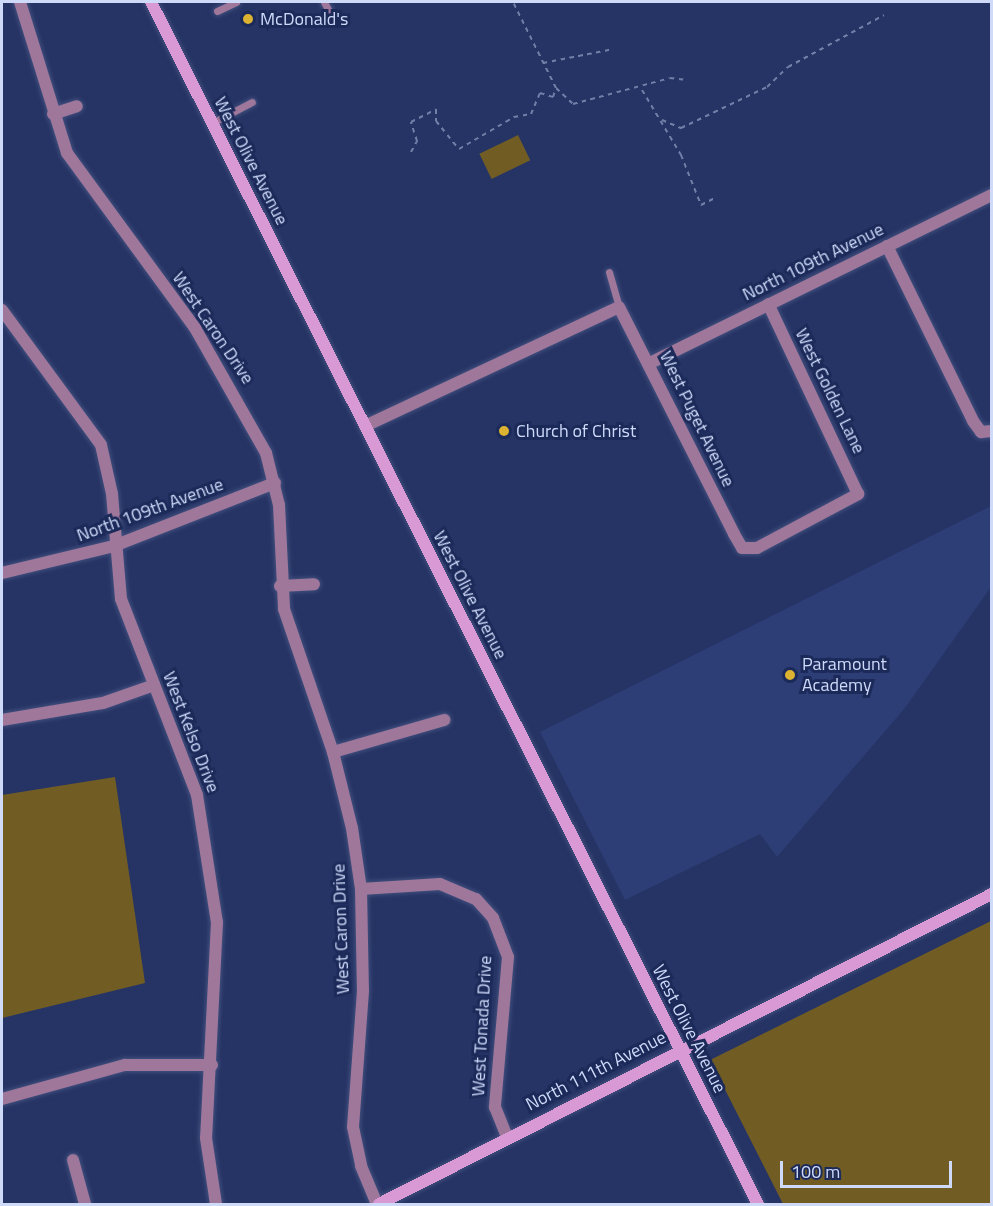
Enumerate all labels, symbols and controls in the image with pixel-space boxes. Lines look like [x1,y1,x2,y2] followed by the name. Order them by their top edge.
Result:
[260,8,348,30] place label: McDonald's
[241,12,255,26] marker: McDonald's
[209,93,293,229] street label: West Olive Avenue
[739,218,887,306] street label: North 109th Avenue
[168,268,258,388] street label: West Caron Drive
[790,325,870,457] street label: West Golden Lane
[655,348,739,490] street label: West Puget Avenue
[516,420,636,442] place label: Church of Christ
[497,424,511,438] marker: Church of Christ
[74,473,226,547] street label: North 109th Avenue
[428,527,512,663] street label: West Olive Avenue
[802,654,887,696] place label: Paramount Academy
[158,668,224,796] street label: West Kelso Drive
[783,668,797,682] marker: Paramount Academy
[328,863,354,995] street label: West Caron Drive
[468,955,496,1097] street label: West Tonada Drive
[647,961,731,1097] street label: West Olive Avenue
[522,1026,670,1116] street label: North 111th Avenue
[783,1149,956,1187] scale bar
[791,1158,840,1185] text: 100 m

